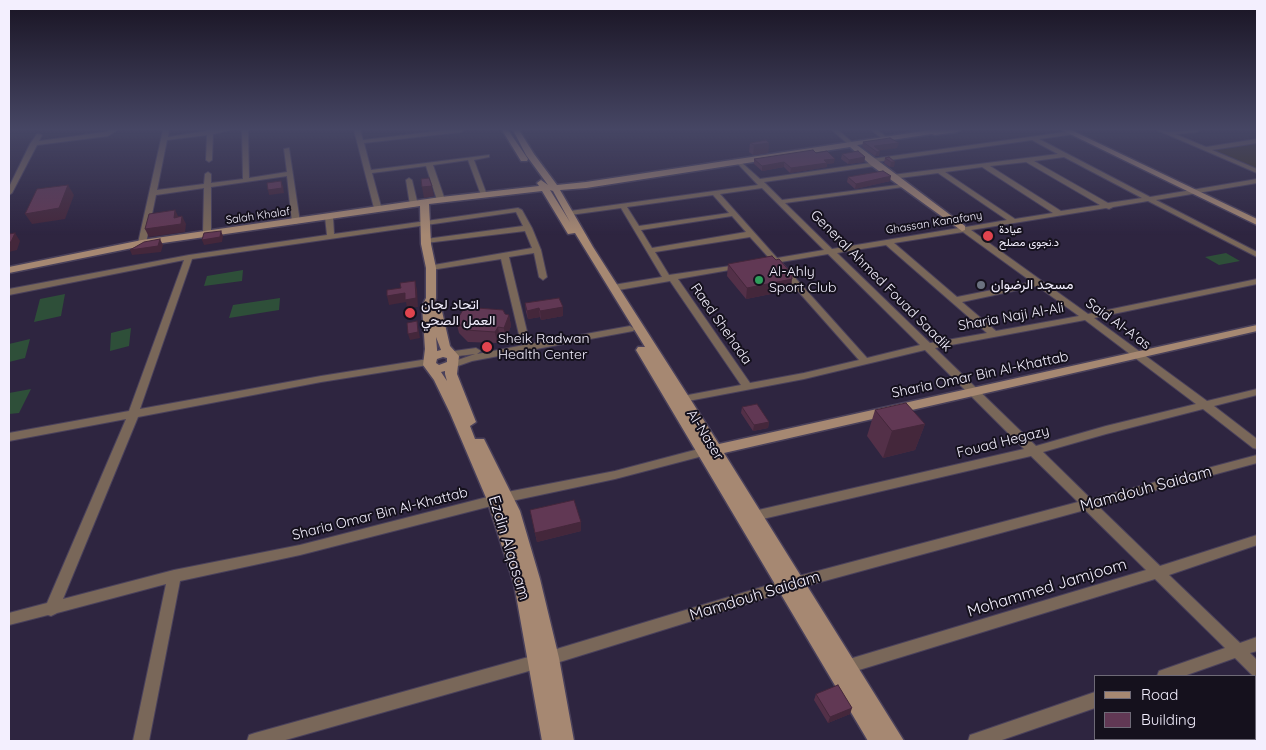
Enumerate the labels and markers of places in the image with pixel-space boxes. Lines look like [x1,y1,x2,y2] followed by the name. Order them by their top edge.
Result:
[999,223,1059,249] place label: عيادة د.نجوى مصلح
[981,229,995,243] marker: عيادة د.نجوى مصلح
[769,264,837,296] place label: Al-Ahly Sport Club
[753,274,765,286] marker: Al-Ahly Sport Club
[991,277,1073,293] place label: مسجد الرضوان
[975,279,987,291] marker: مسجد الرضوان
[421,297,495,330] place label: اتحاد لجان العمل الصحي
[403,306,417,320] marker: اتحاد لجان العمل الصحي
[498,331,590,364] place label: Sheik Radwan Health Center
[480,340,494,354] marker: Sheik Radwan Health Center

